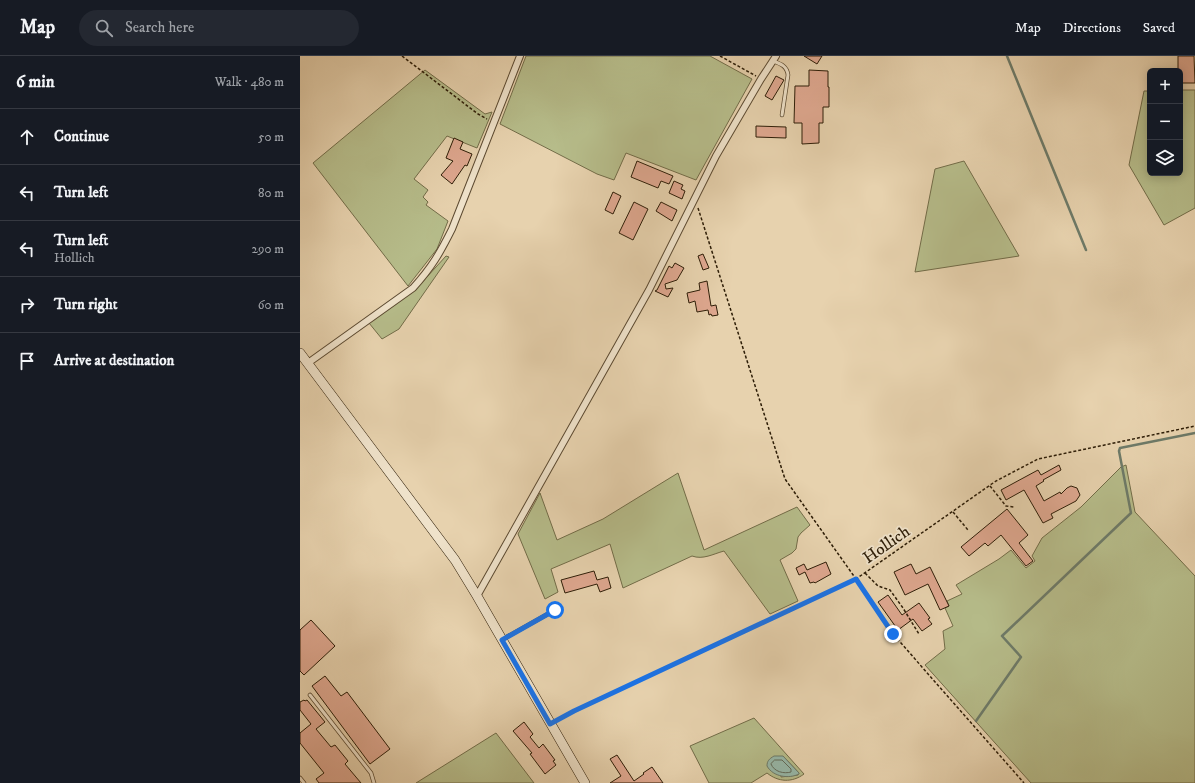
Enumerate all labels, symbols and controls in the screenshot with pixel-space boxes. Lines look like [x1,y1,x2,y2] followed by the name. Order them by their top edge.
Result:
[79,10,359,46] search box
[20,16,55,39] text: Map
[93,17,115,39] icon: search
[125,18,194,37] text: Search here
[1015,19,1041,37] text: Map
[1063,19,1121,37] text: Directions
[1143,19,1175,37] text: Saved
[1147,68,1183,176] map controls
[1147,68,1183,104] button: +
[16,71,55,93] text: 6 min
[215,74,284,90] text: Walk · 480 m
[1147,104,1183,140] button: −
[16,126,38,148] icon: ahead
[54,127,109,146] text: Continue
[258,129,284,145] text: 50 m
[1147,140,1183,176] button: layers
[16,182,38,204] icon: left
[54,183,108,202] text: Turn left
[258,185,284,201] text: 80 m
[54,231,108,250] text: Turn left
[16,238,38,260] icon: left
[252,241,284,257] text: 290 m
[54,250,95,266] text: Hollich
[16,294,38,316] icon: right
[54,295,117,314] text: Turn right
[258,297,284,313] text: 60 m
[16,350,38,372] icon: arrive
[54,351,174,370] text: Arrive at destination
[859,521,915,569] street label: Hollich
[546,601,564,619] route start
[884,625,902,643] route end

